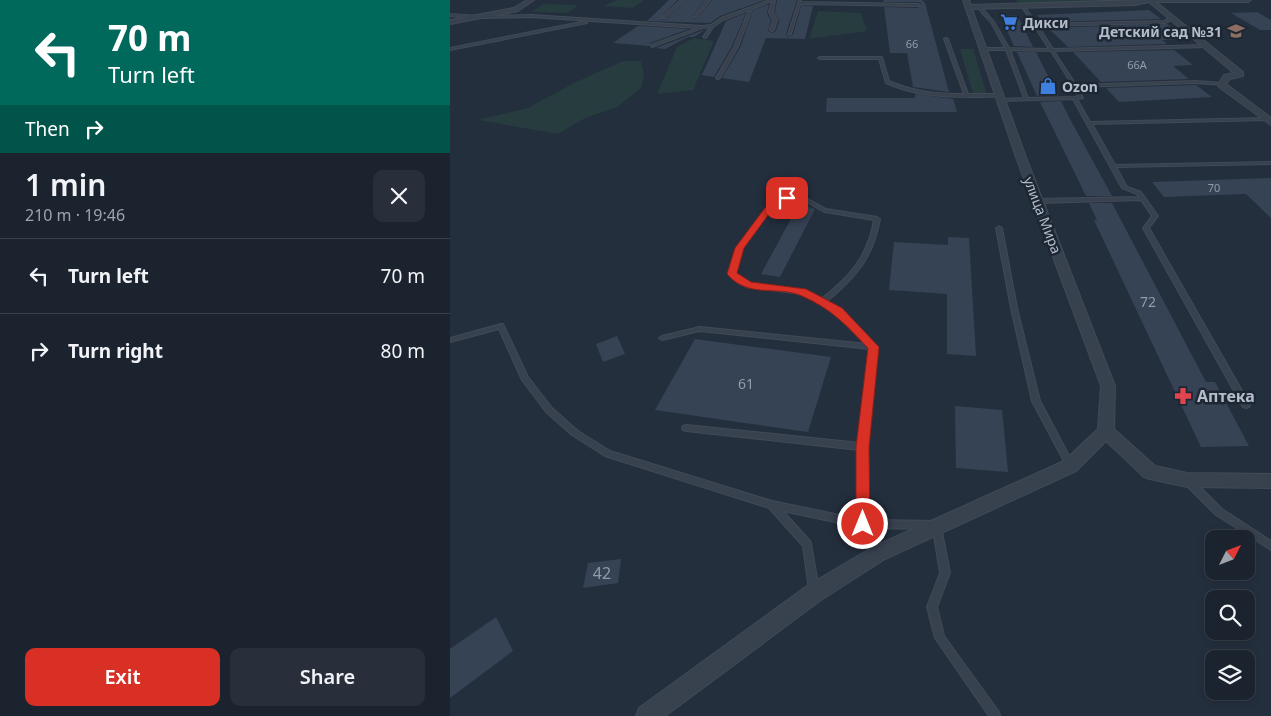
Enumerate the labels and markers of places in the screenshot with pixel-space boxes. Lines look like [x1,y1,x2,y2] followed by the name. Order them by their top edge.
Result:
[999,12,1019,32] supermarket icon: Дикси
[1023,13,1068,32] place label: Дикси
[1226,21,1246,41] school or university icon: Детский сад №31
[1099,22,1222,41] place label: Детский сад №31
[1038,76,1058,96] shop icon: Ozon
[1062,77,1098,96] place label: Ozon
[766,177,808,219] pin
[1197,385,1255,407] place label: Аптека
[1173,386,1193,406] pharmacy icon: Аптека

